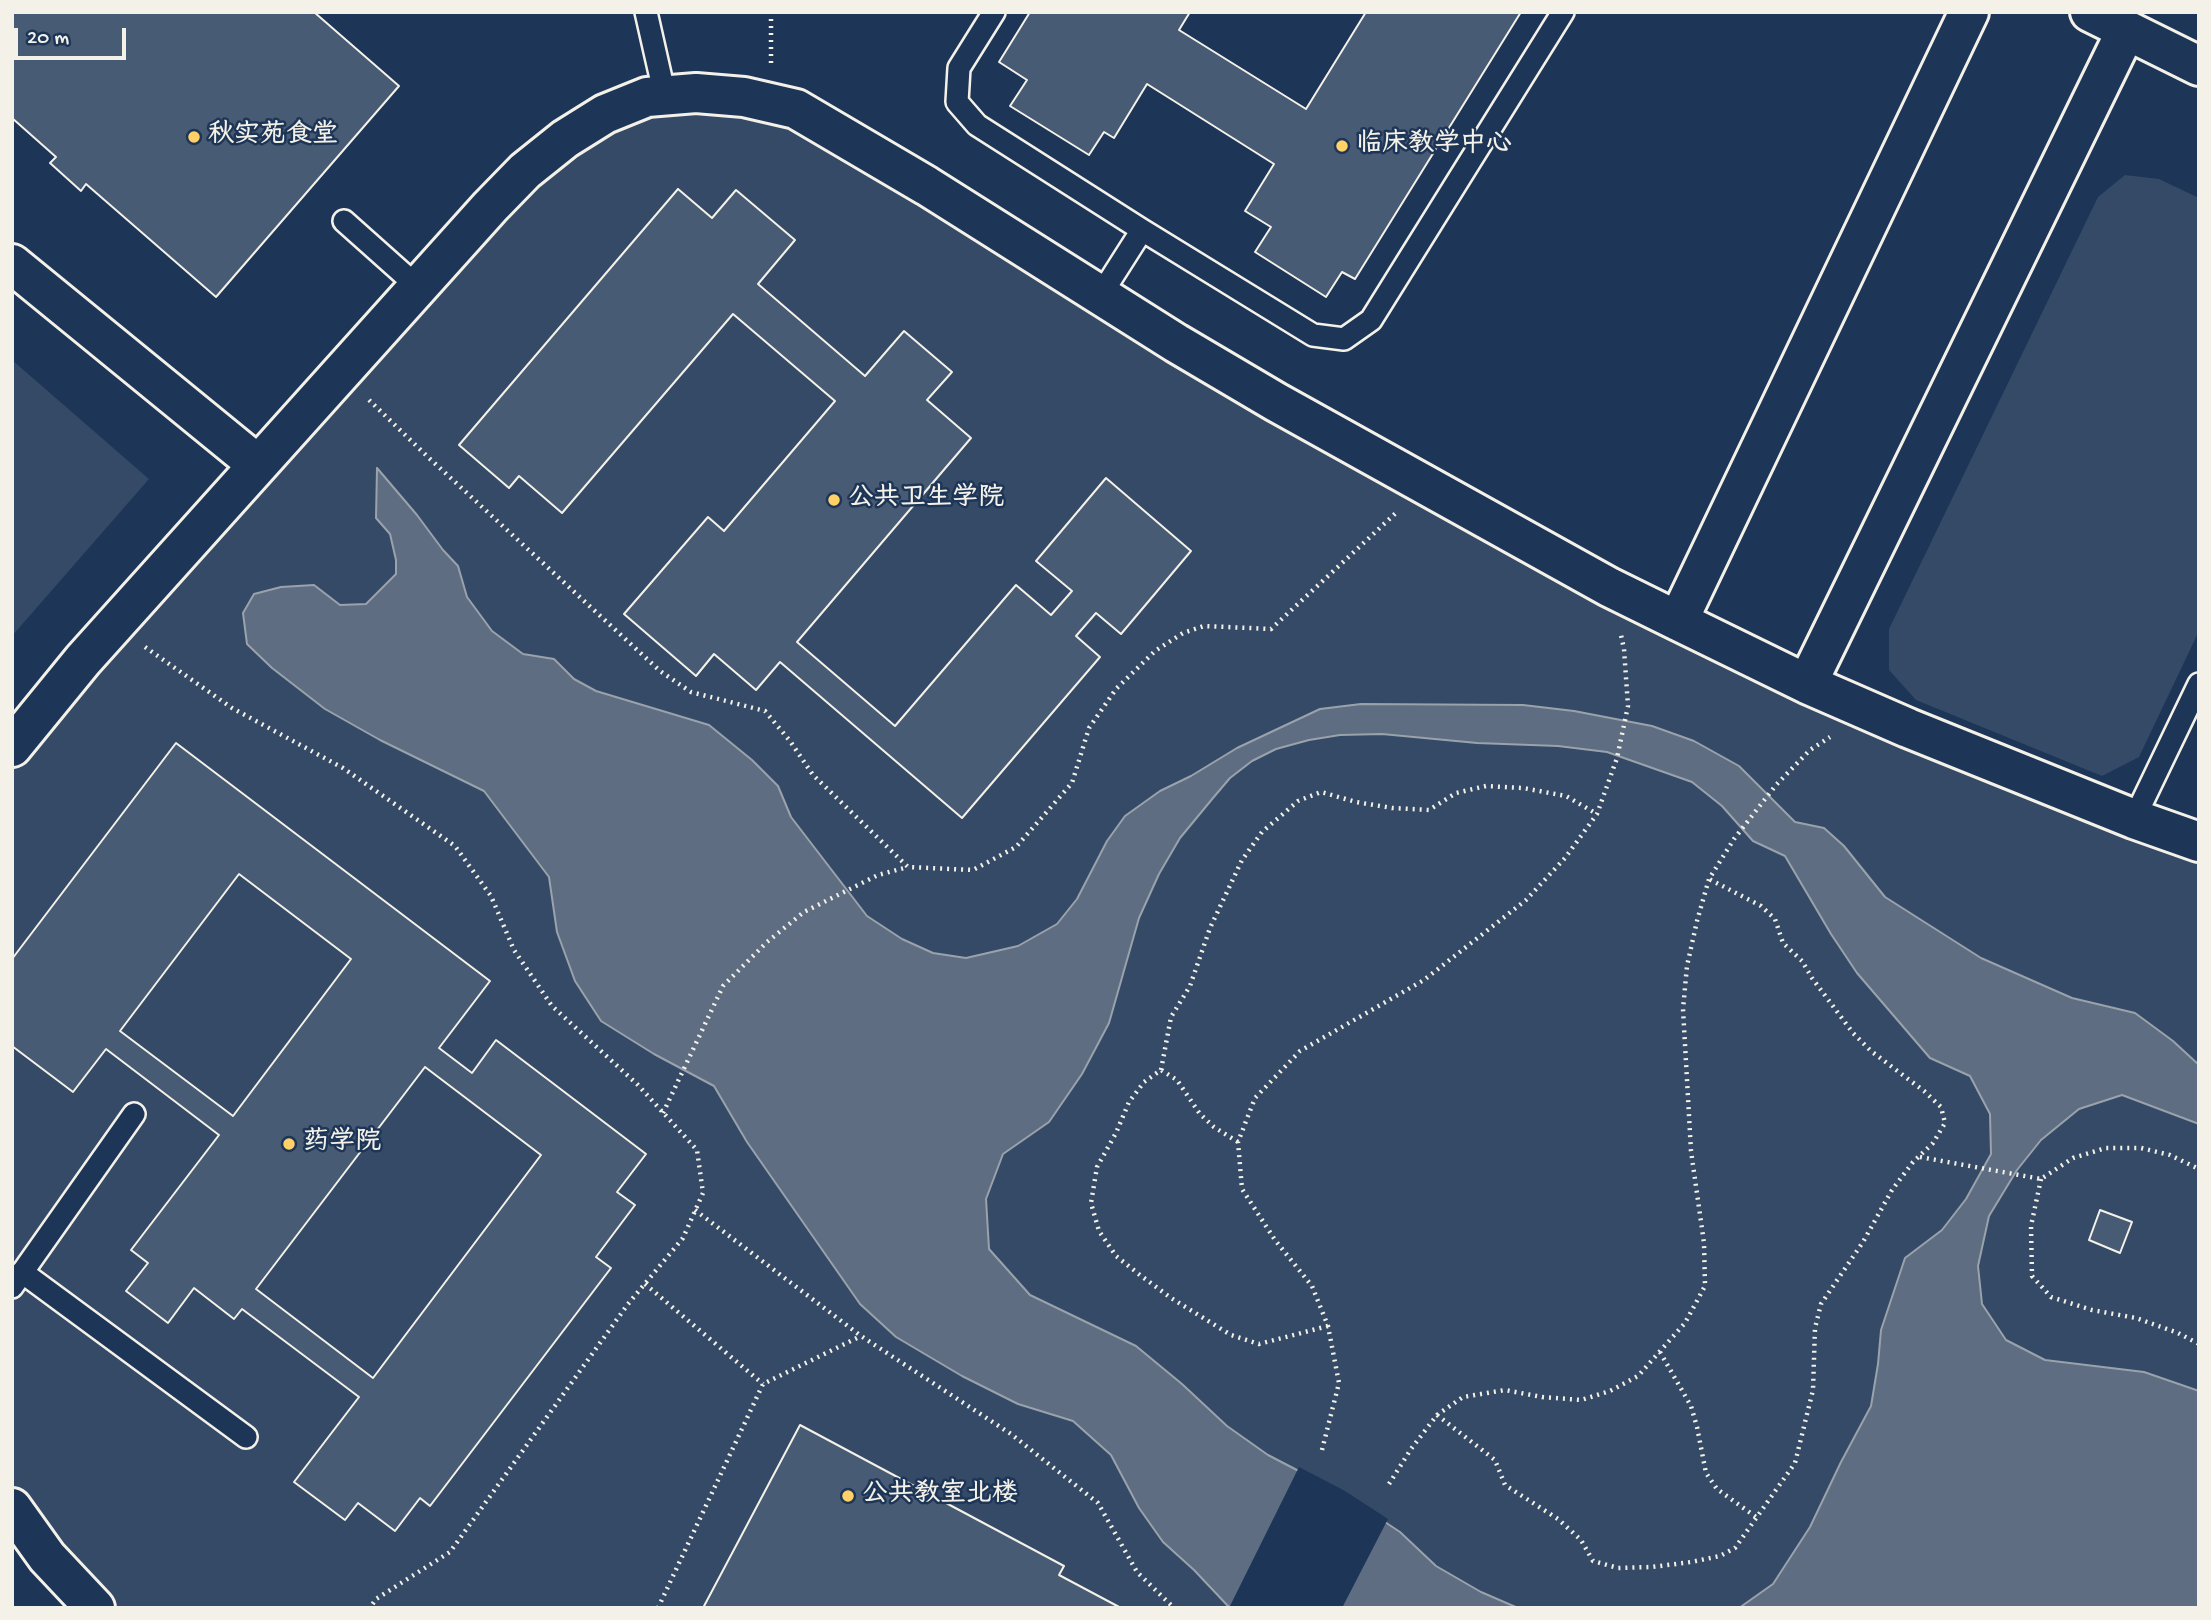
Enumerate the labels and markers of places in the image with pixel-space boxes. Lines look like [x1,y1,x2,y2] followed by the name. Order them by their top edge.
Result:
[208,121,338,153] place label: 秋实苑食堂
[186,129,202,145] marker: 秋实苑食堂
[1356,130,1512,162] place label: 临床教学中心
[1334,138,1350,154] marker: 临床教学中心
[848,484,1004,516] place label: 公共卫生学院
[826,492,842,508] marker: 公共卫生学院
[303,1128,381,1160] place label: 药学院
[281,1136,297,1152] marker: 药学院
[862,1480,1018,1512] place label: 公共教室北楼
[840,1488,856,1504] marker: 公共教室北楼

